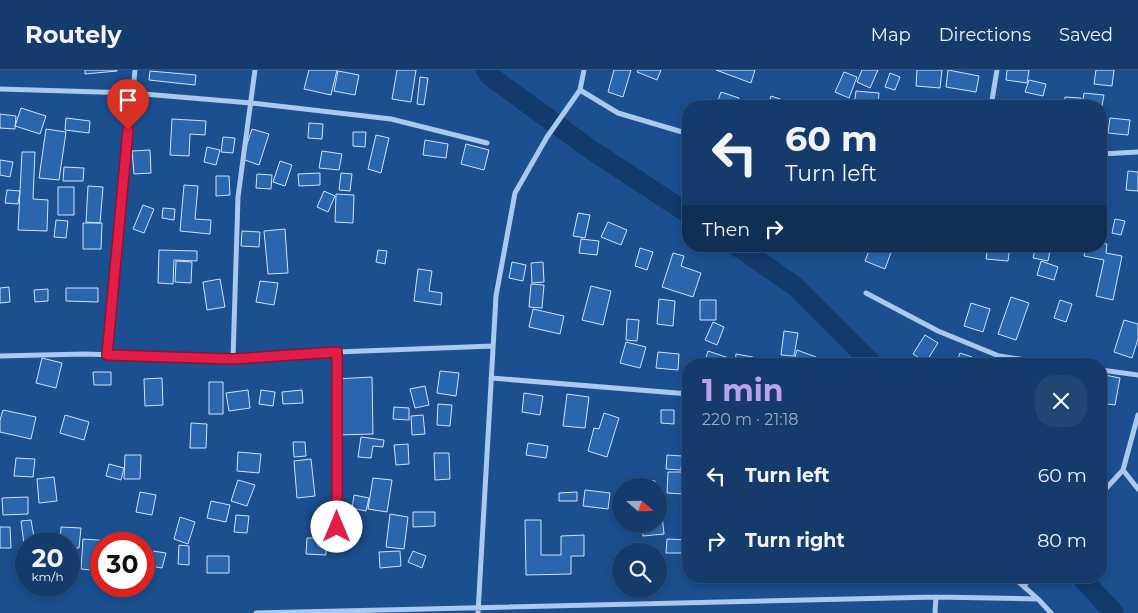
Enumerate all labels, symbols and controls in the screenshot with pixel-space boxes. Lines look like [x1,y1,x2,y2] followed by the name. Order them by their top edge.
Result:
[25,20,122,49] text: Routely
[871,24,911,46] text: Map
[939,24,1031,46] text: Directions
[1059,24,1113,46] text: Saved
[107,79,149,130] pin
[114,86,142,114] icon: arrive
[785,117,878,160] text: 60 m
[702,120,767,185] icon: left
[785,160,877,187] text: Turn left
[760,215,788,243] icon: right
[702,218,750,241] text: Then
[702,372,783,409] text: 1 min
[1035,375,1087,427] button: close
[702,410,799,429] text: 220 m · 21:18
[702,462,730,490] icon: left
[745,464,830,487] text: Turn left
[1038,464,1087,487] text: 60 m
[612,478,668,532] north arrow
[612,478,667,598] map controls
[310,500,362,552] position arrow
[702,527,730,555] icon: right
[745,529,845,552] text: Turn right
[1037,529,1087,552] text: 80 m
[90,532,155,597] speed limit sign: 30
[32,543,63,573] text: 20
[612,543,667,598] button: search
[31,569,64,584] text: km/h

